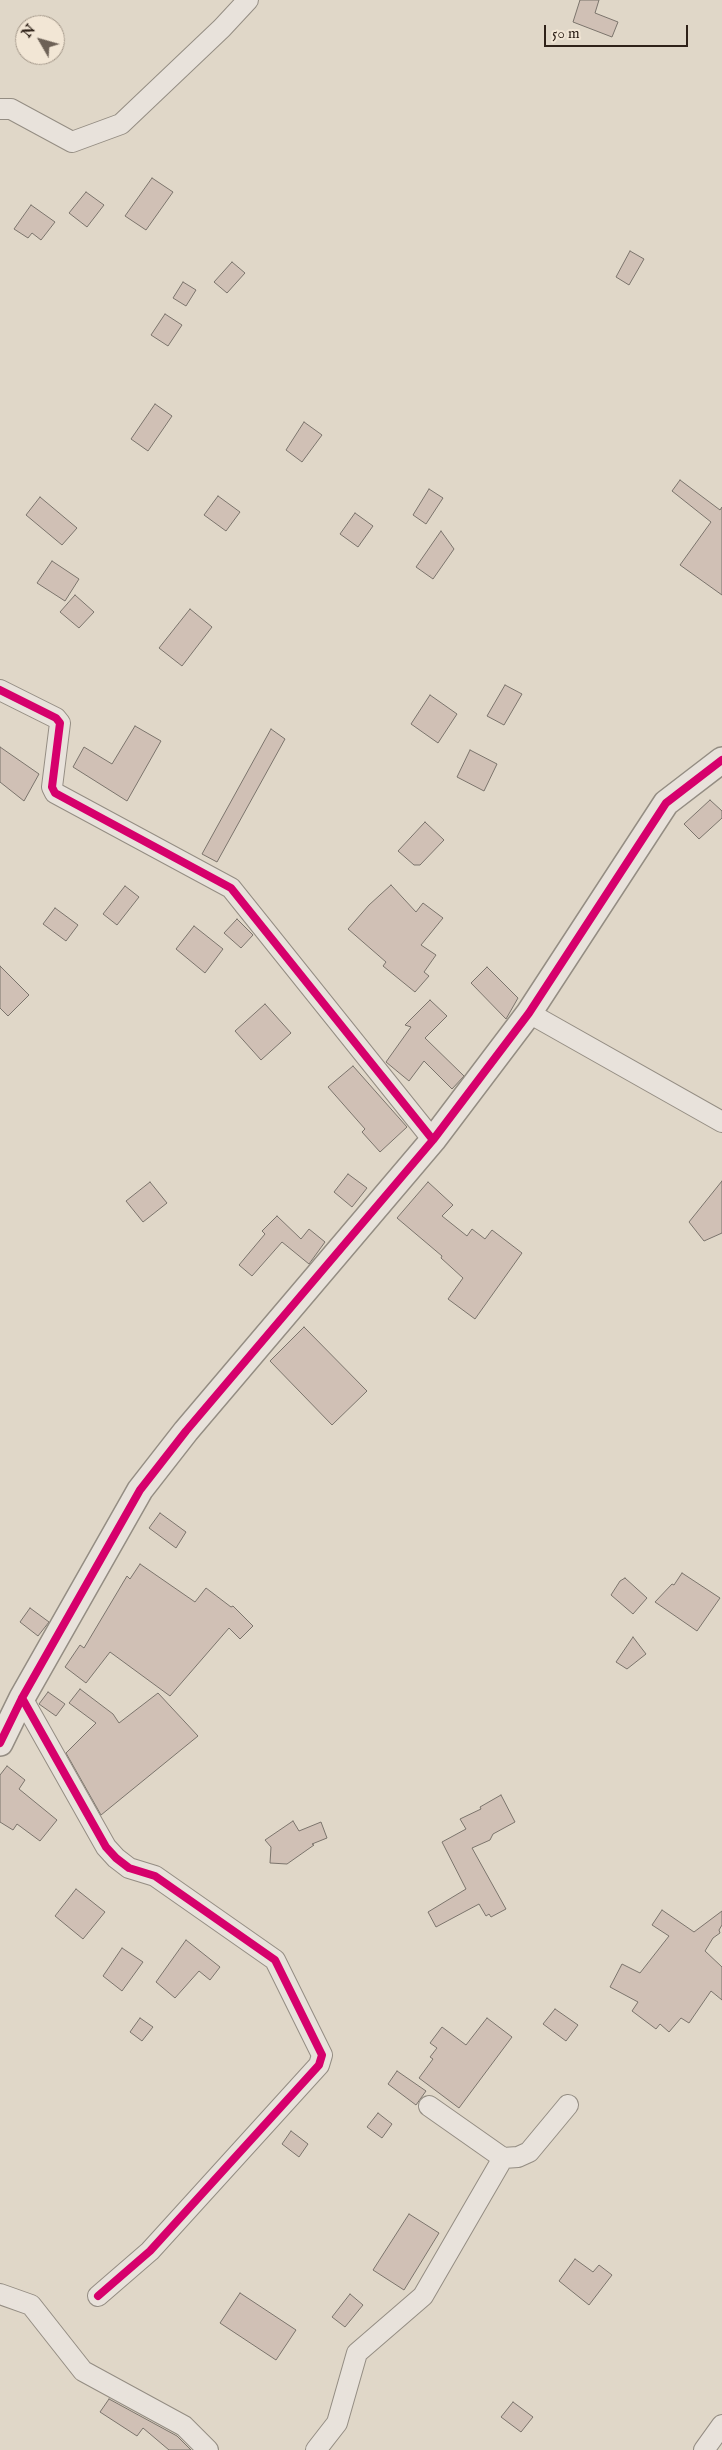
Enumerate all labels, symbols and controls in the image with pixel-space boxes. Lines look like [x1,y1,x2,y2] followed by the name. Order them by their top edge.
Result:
[15,15,65,65] north arrow
[547,15,691,47] scale bar
[18,21,40,42] text: N
[552,24,580,43] text: 50 m

